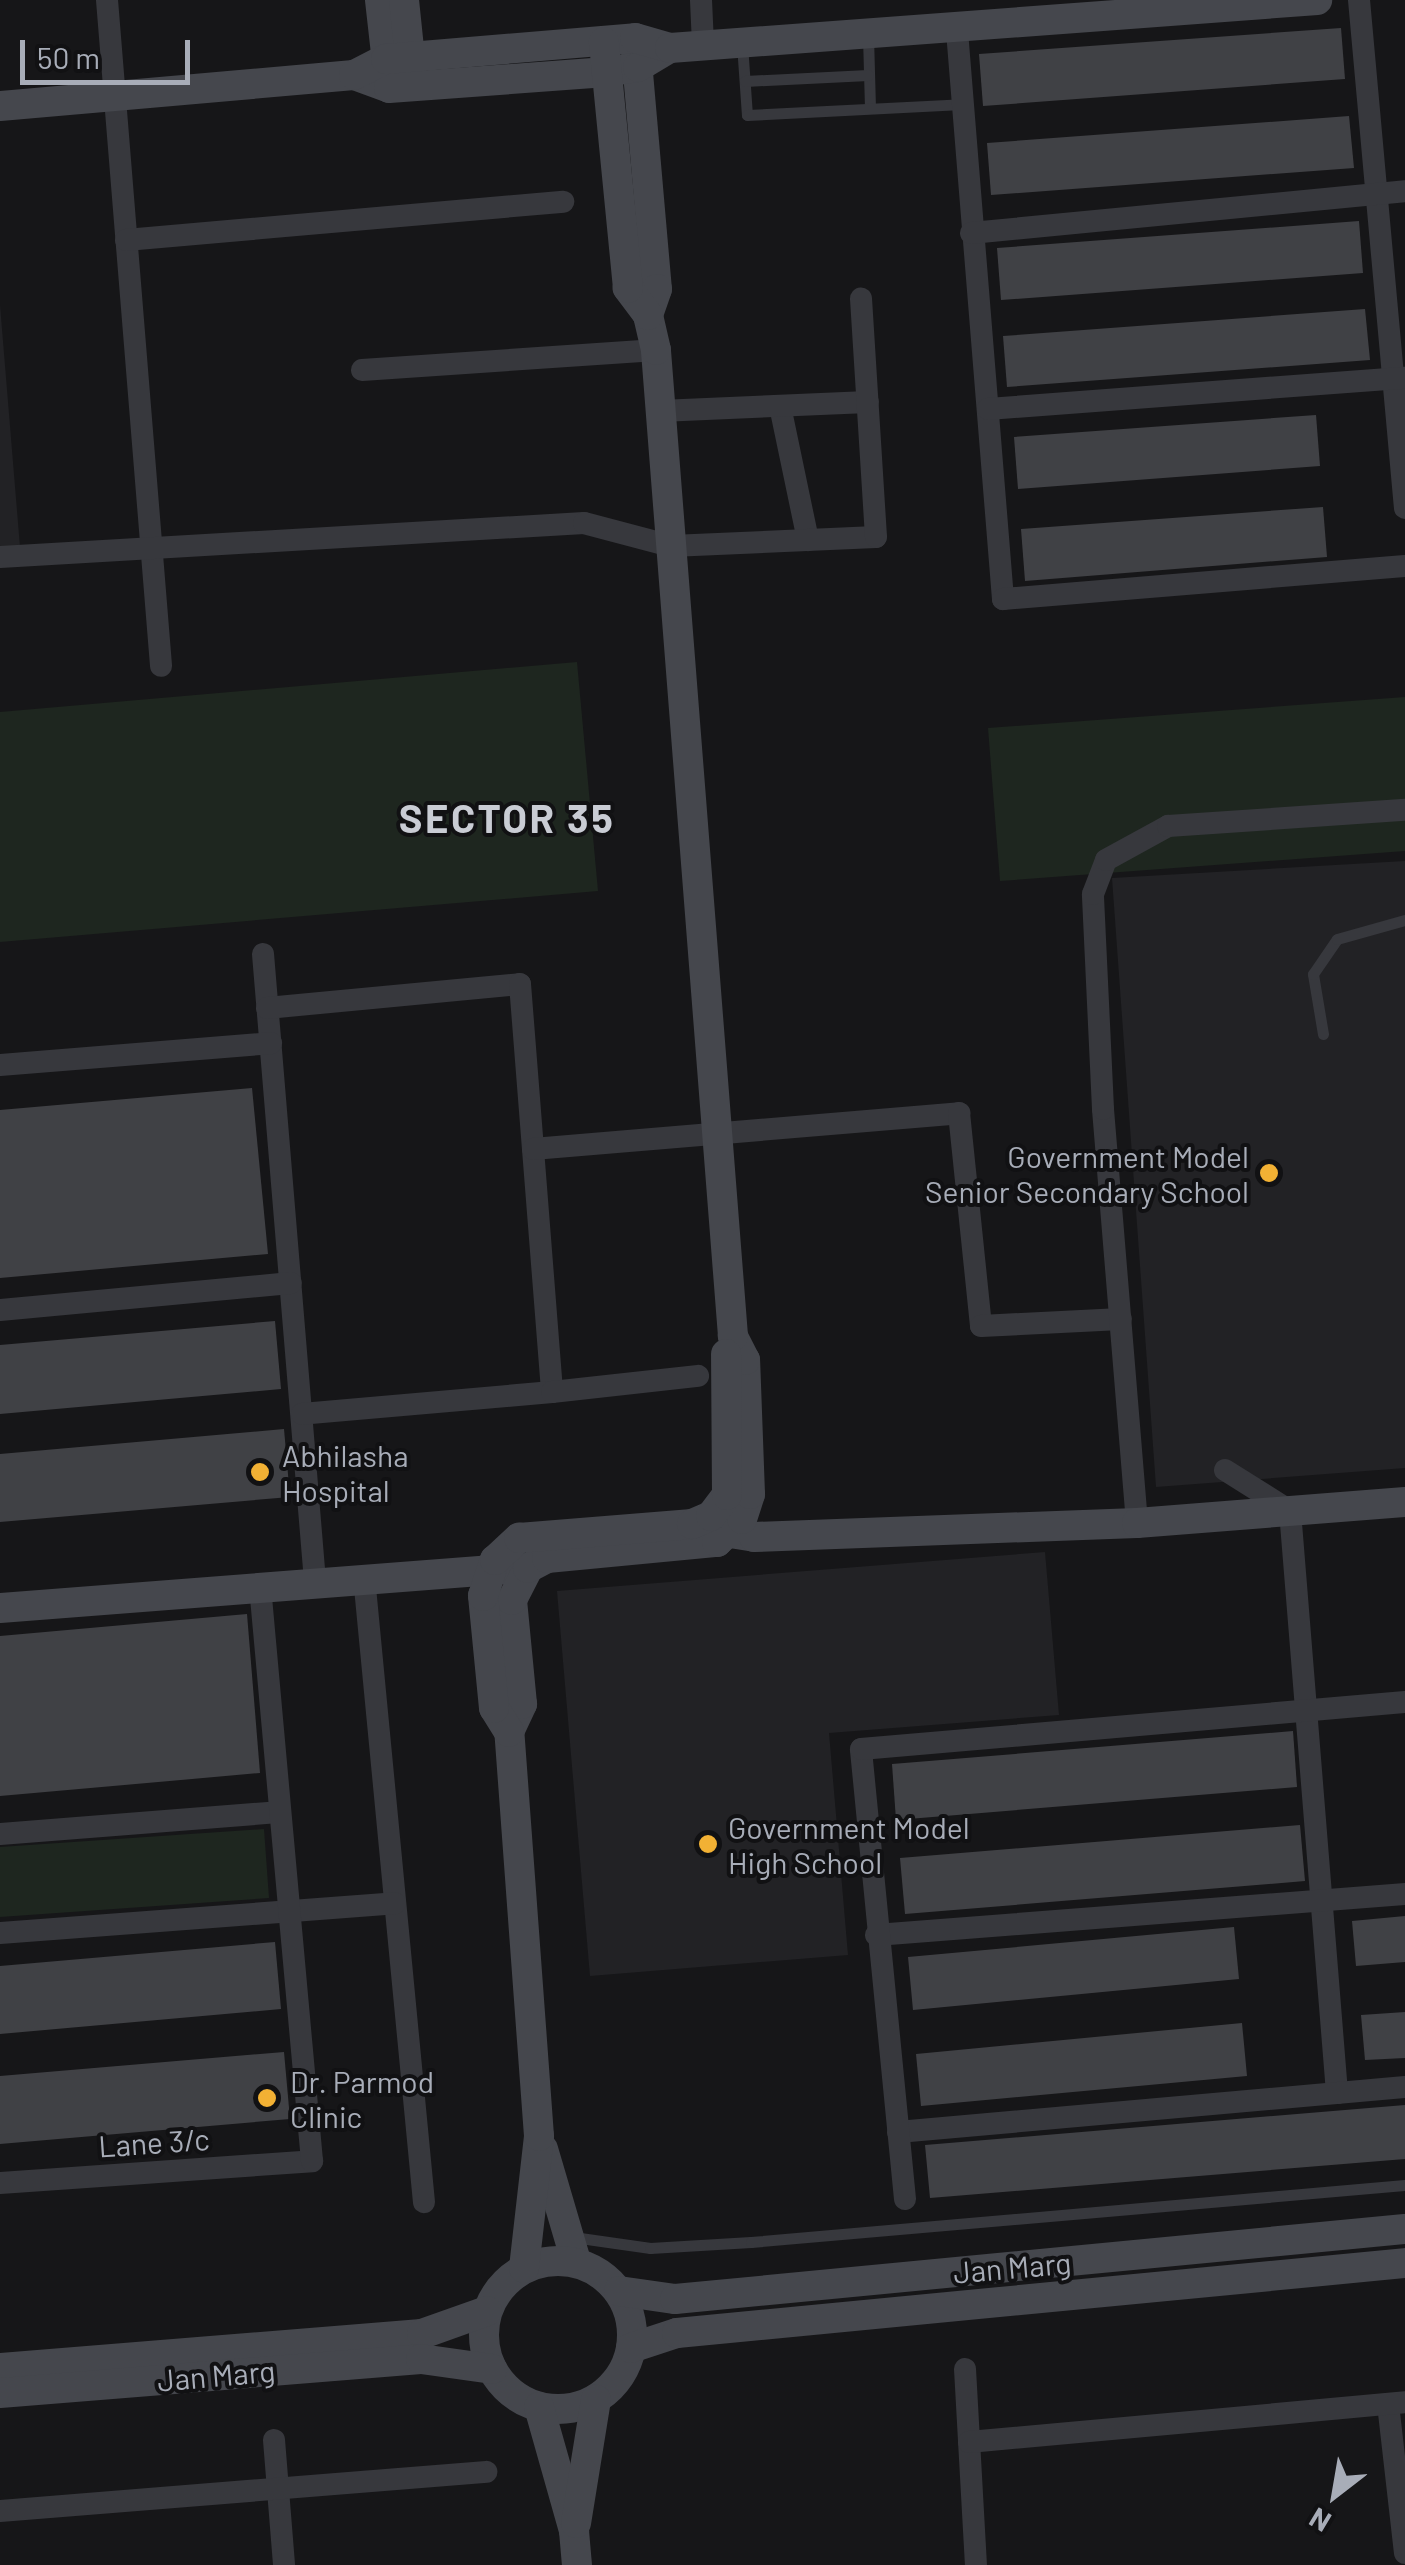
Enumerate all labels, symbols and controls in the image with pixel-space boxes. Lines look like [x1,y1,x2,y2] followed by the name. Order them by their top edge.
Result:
[25,20,195,82] scale bar
[37,39,100,75] text: 50 m
[399,793,615,841] district label: SECTOR 35
[925,1138,1249,1208] place label: Government Model Senior Secondary School
[1258,1162,1280,1184] marker: Government Model Senior Secondary School
[282,1437,409,1508] place label: Abhilasha Hospital
[247,1459,273,1485] marker: Abhilasha Hospital
[728,1809,970,1880] place label: Government Model High School
[697,1833,719,1855] marker: Government Model High School
[290,2063,434,2134] place label: Dr. Parmod Clinic
[254,2085,280,2111] marker: Dr. Parmod Clinic
[97,2120,211,2164] street label: Lane 3/c
[952,2244,1072,2290] street label: Jan Marg
[156,2352,276,2398] street label: Jan Marg
[1285,2445,1385,2545] north arrow
[1303,2501,1336,2540] text: N

